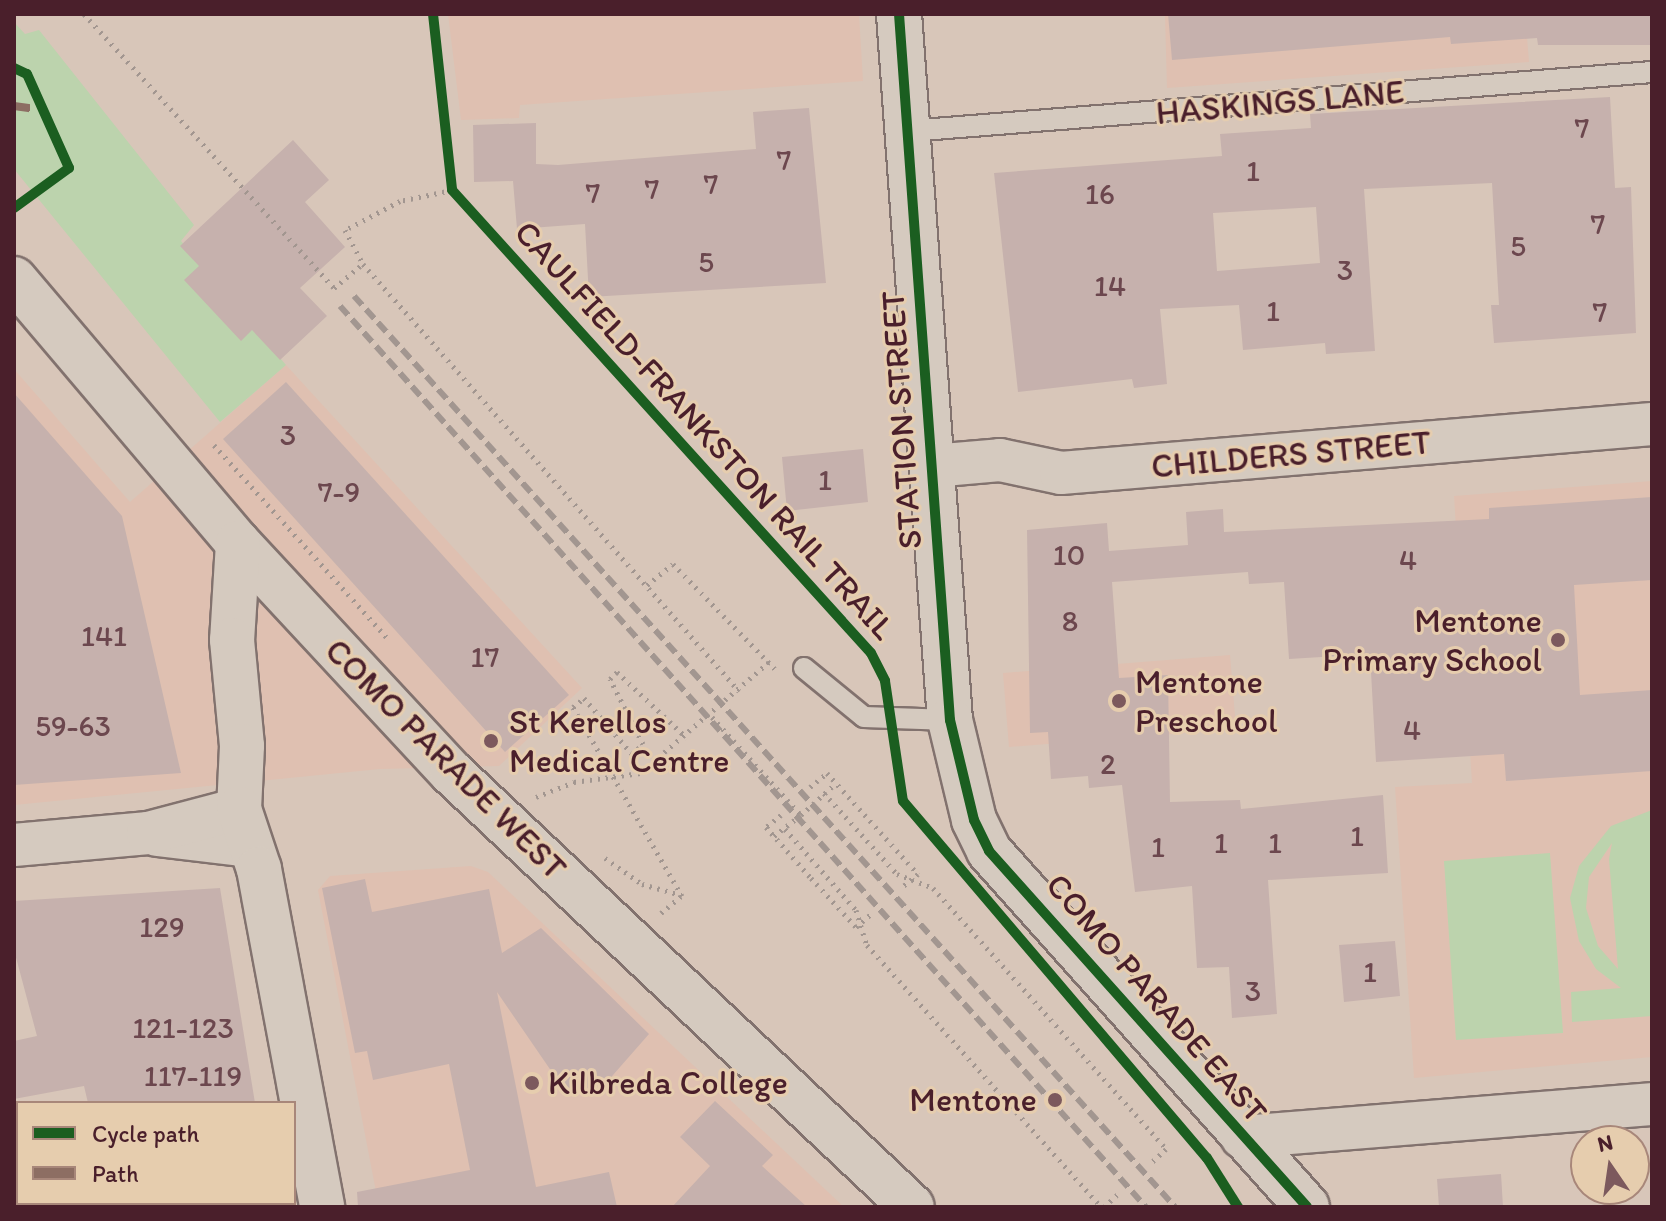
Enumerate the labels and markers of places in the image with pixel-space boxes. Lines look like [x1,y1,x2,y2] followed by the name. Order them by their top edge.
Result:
[1322,600,1542,680] place label: Mentone Primary School
[1549,631,1567,649] marker: Mentone Primary School
[1135,661,1278,740] place label: Mentone Preschool
[1110,692,1128,710] marker: Mentone Preschool
[509,701,729,780] place label: St Kerellos Medical Centre
[480,730,502,752] marker: St Kerellos Medical Centre
[548,1063,788,1103] place label: Kilbreda College
[523,1074,541,1092] marker: Kilbreda College
[909,1080,1037,1120] place label: Mentone
[1044,1089,1066,1111] marker: Mentone

